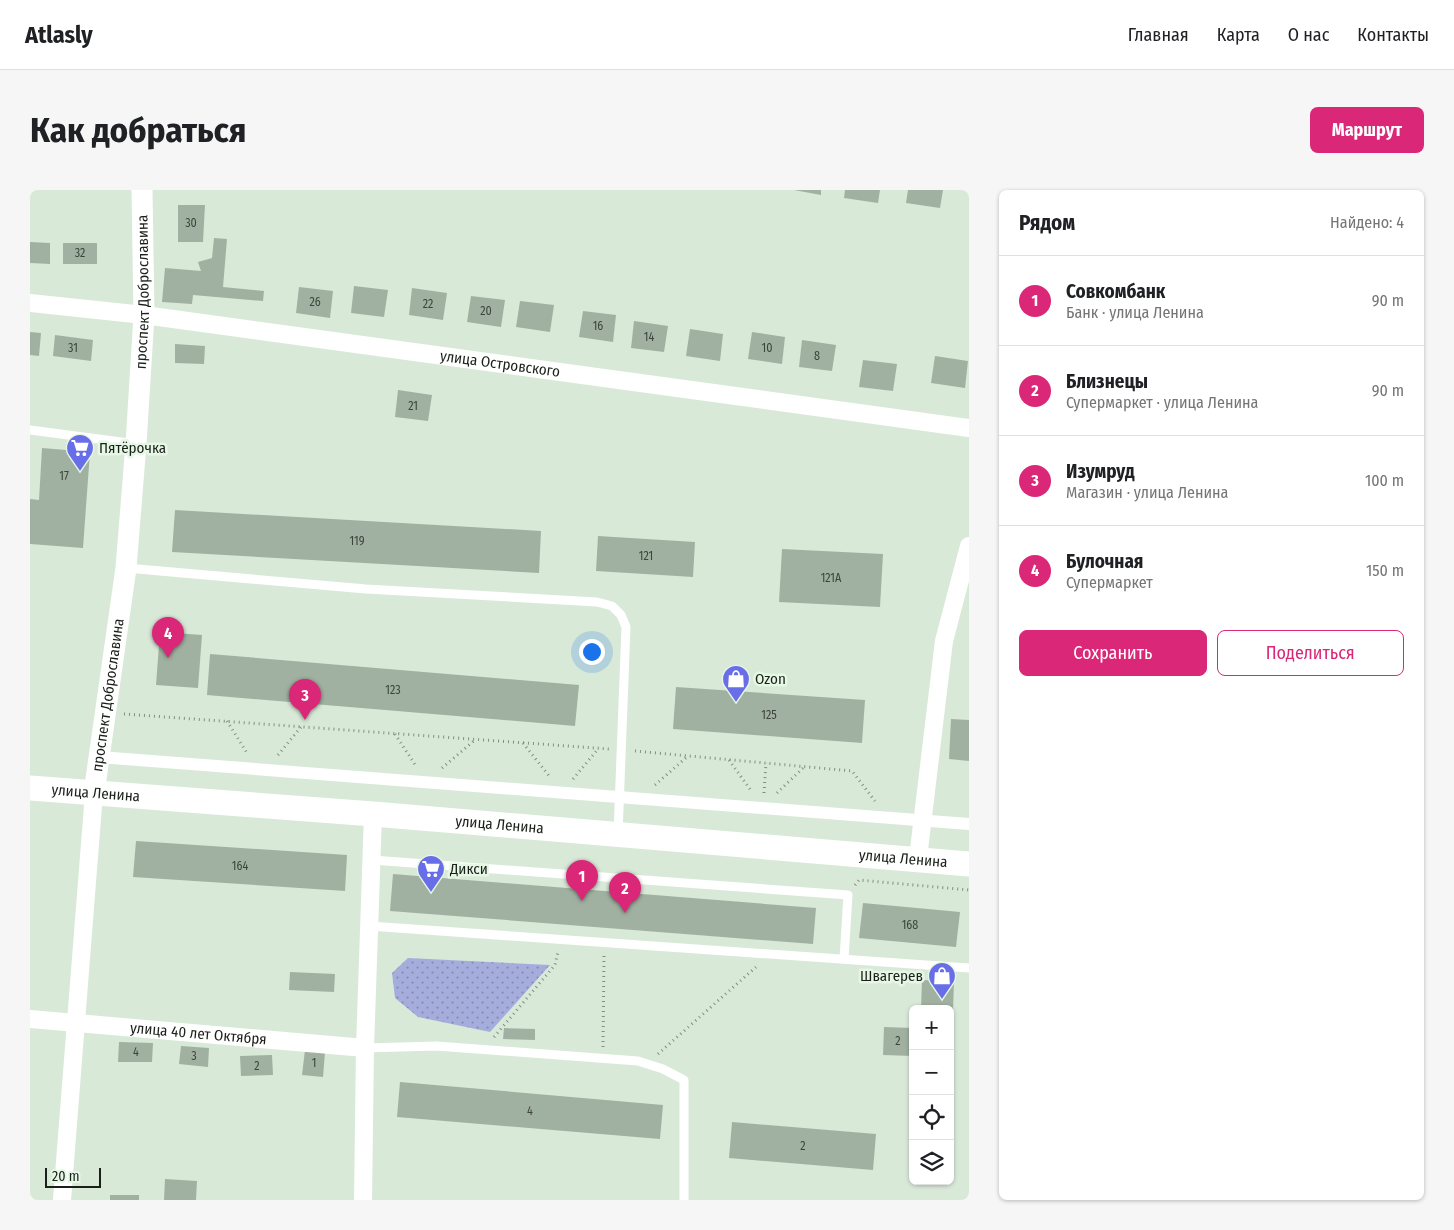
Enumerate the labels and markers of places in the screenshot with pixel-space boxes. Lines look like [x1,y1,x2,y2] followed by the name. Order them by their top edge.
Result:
[65,433,95,472] supermarket icon: Пятёрочка
[99,439,166,457] place label: Пятёрочка
[152,617,184,658] pin: 4
[721,664,751,703] shop icon: Ozon
[755,670,786,688] place label: Ozon
[289,679,321,720] pin: 3
[416,854,446,893] supermarket icon: Дикси
[449,860,488,878] place label: Дикси
[566,860,598,901] pin: 1
[609,872,641,913] pin: 2
[927,961,957,1000] shop icon: Швагерев
[860,967,923,985] place label: Швагерев

